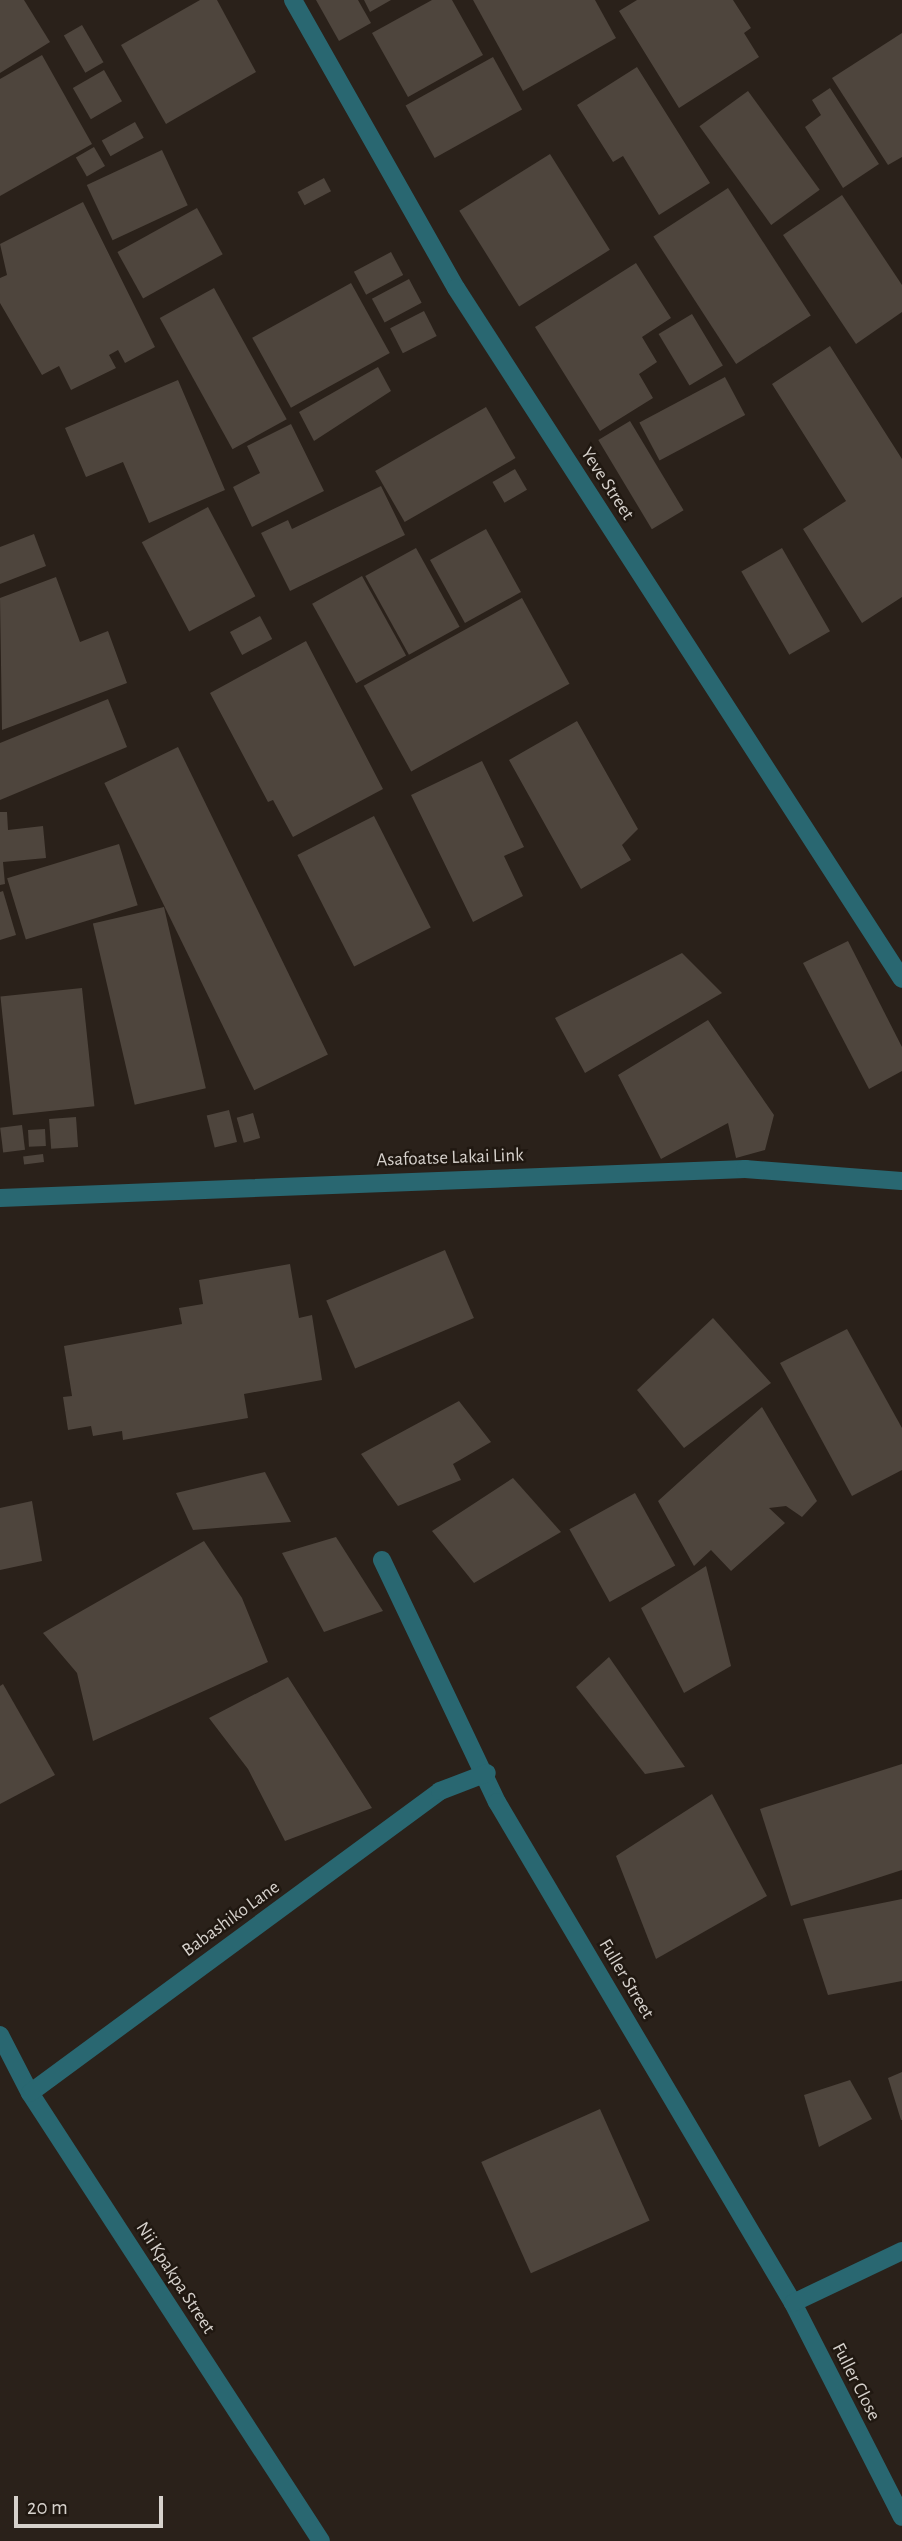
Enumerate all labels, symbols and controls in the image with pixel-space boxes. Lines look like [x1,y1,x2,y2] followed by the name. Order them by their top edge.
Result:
[575,443,639,525] street label: Yeve Street
[376,1144,524,1172] street label: Asafoatse Lakai Link
[178,1876,284,1962] street label: Babashiko Lane
[593,1935,659,2023] street label: Fuller Street
[130,2218,220,2338] street label: Nii Kpakpa Street
[827,2339,885,2425] street label: Fuller Close
[18,2482,166,2526] scale bar
[27,2497,68,2518] text: 20 m

